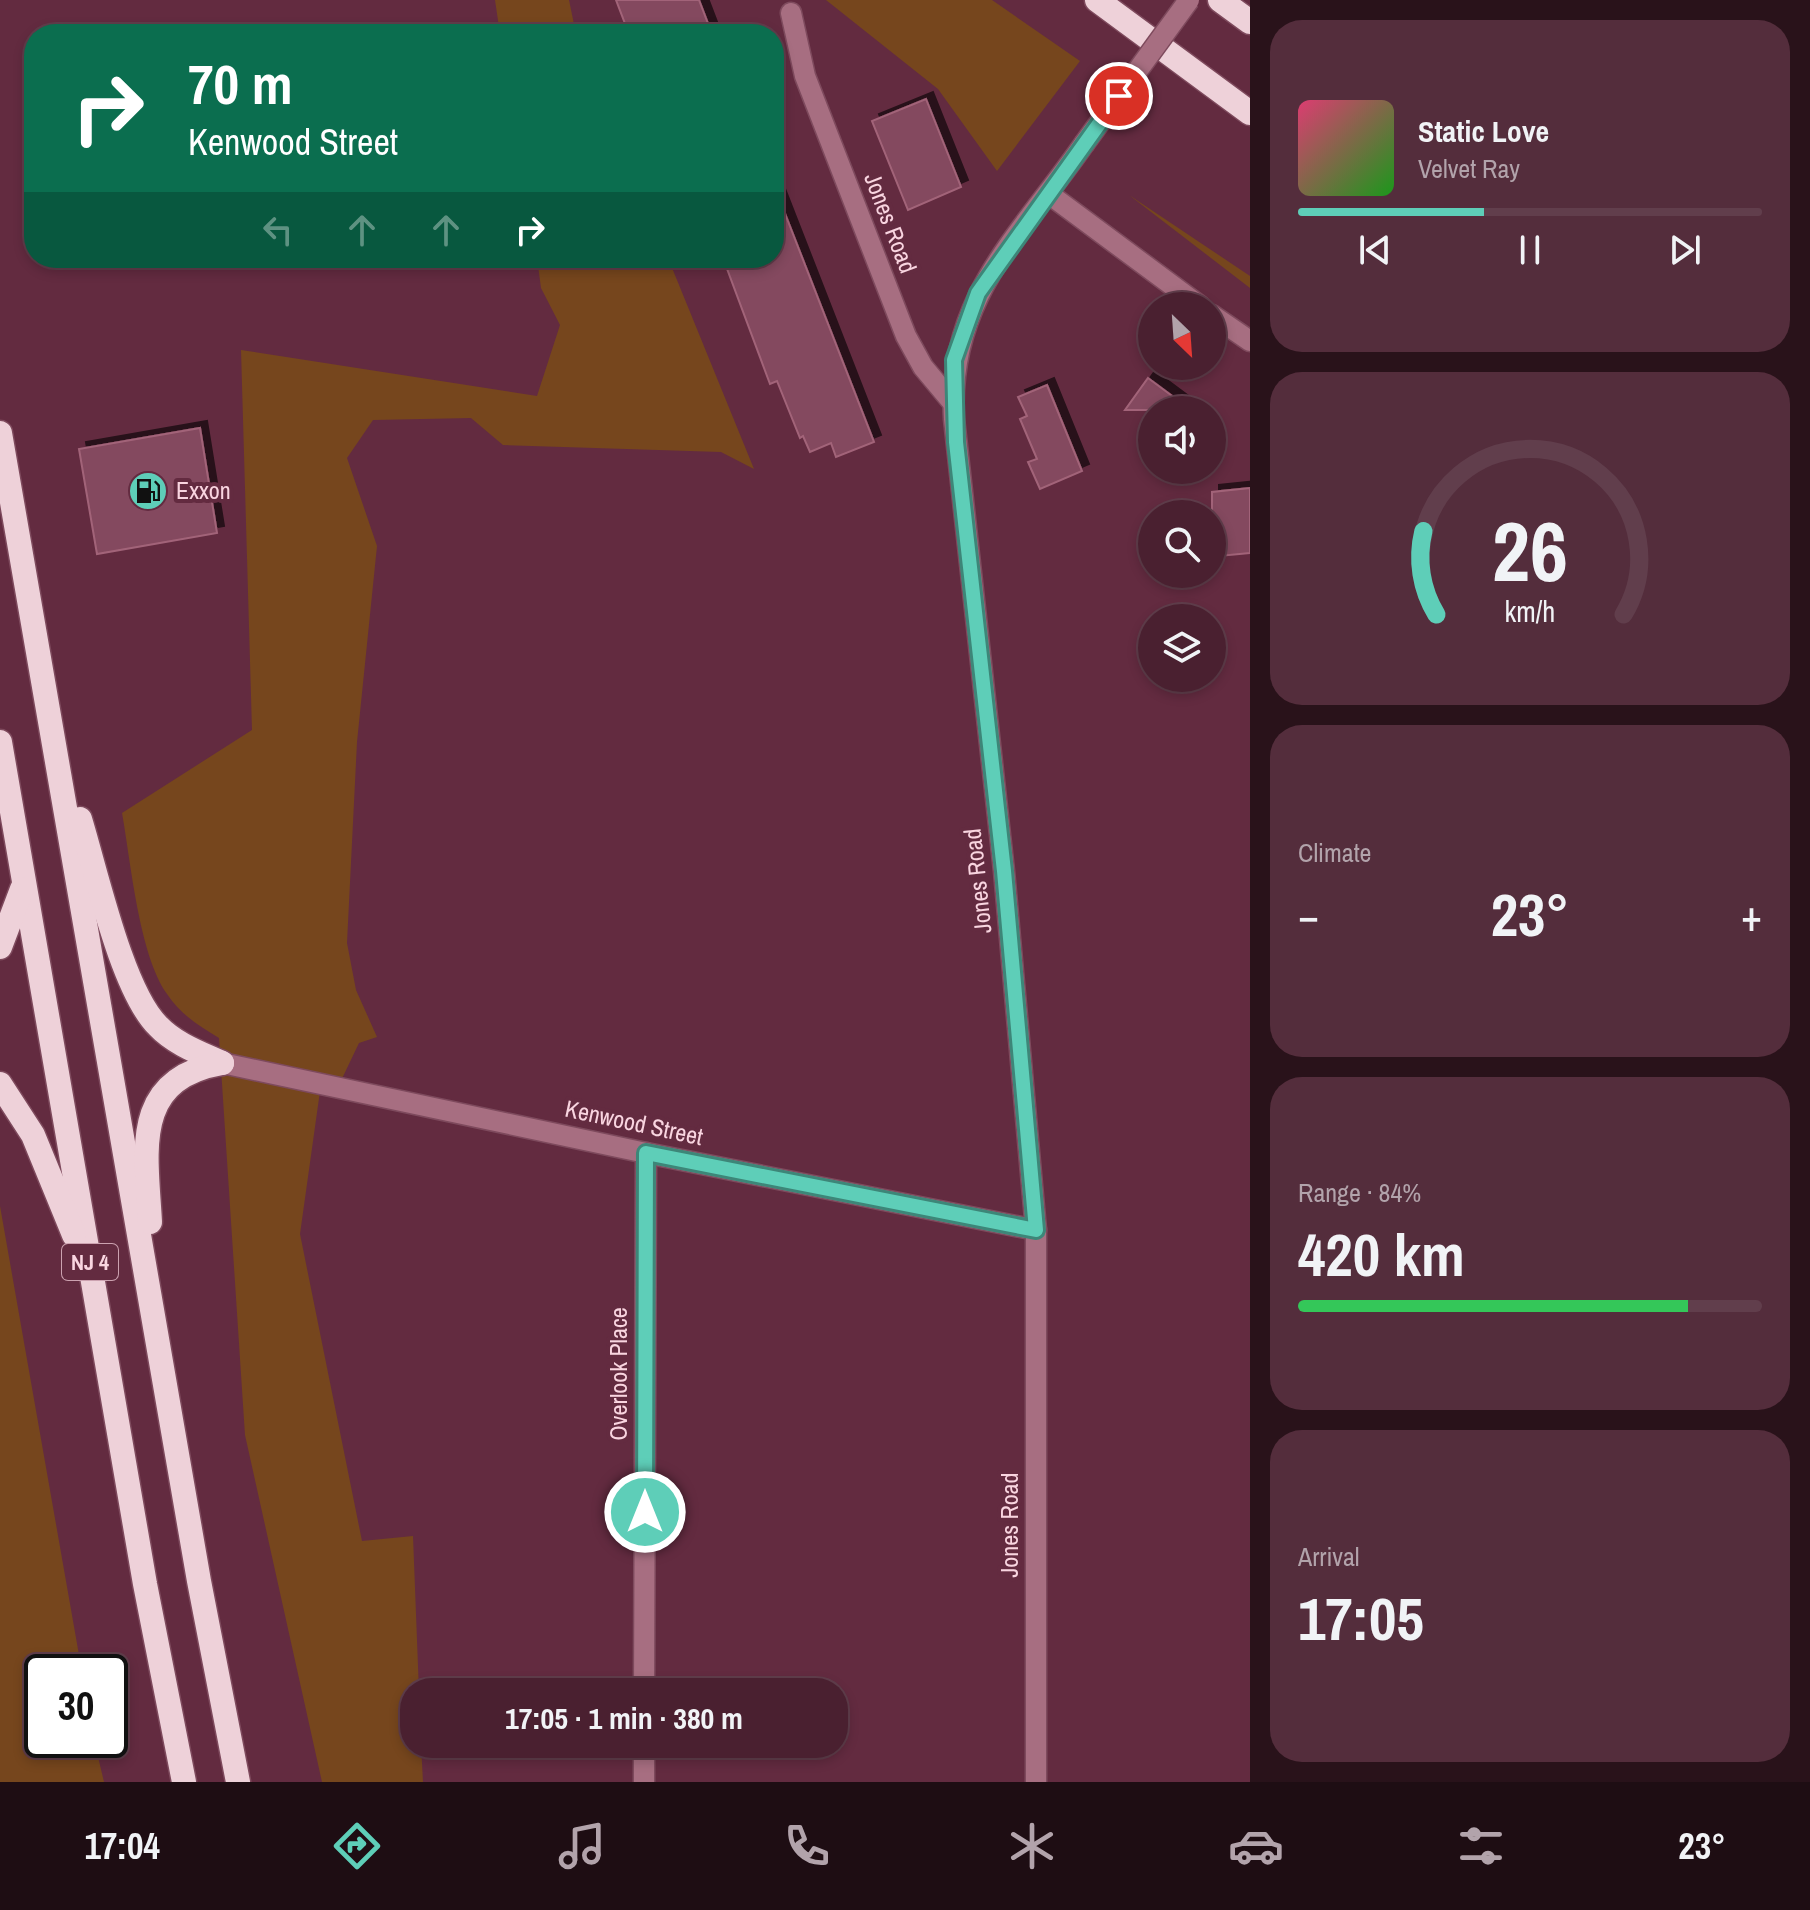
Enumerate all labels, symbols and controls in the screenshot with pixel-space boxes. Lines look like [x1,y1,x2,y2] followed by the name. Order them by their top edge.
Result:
[188,46,293,121] text: 70 m
[56,56,160,160] icon: right
[1085,62,1153,130] pin
[1097,74,1141,118] icon: arrive
[1418,111,1549,151] text: Static Love
[188,118,398,166] text: Kenwood Street
[1418,151,1520,186] text: Velvet Ray
[857,168,925,277] street label: Jones Road
[256,208,300,252] icon: left
[340,208,384,252] icon: ahead
[424,208,468,252] icon: ahead
[508,208,552,252] icon: right
[1353,228,1397,272] icon: previous
[1508,228,1552,272] icon: pause
[1663,228,1707,272] icon: next
[1138,292,1226,380] north arrow
[1138,292,1226,692] map controls
[1138,396,1226,484] button: sound
[127,470,169,512] fuel station icon: Exxon
[176,474,231,506] place label: Exxon
[1492,494,1568,606] text: 26
[1138,500,1226,588] button: search
[1505,592,1555,631] text: km/h
[1138,604,1226,692] button: layers
[956,827,998,935] street label: Jones Road
[1298,835,1371,870] text: Climate
[1491,874,1569,955] text: 23°
[1298,885,1319,945] text: −
[1741,885,1762,945] text: +
[562,1092,707,1152] street label: Kenwood Street
[1298,1175,1421,1210] text: Range · 84%
[1298,1214,1465,1295] text: 420 km
[62,1244,118,1280] road number: NJ 4
[602,1307,634,1441] street label: Overlook Place
[603,1470,687,1554] position arrow
[993,1472,1025,1578] street label: Jones Road
[1298,1539,1360,1574] text: Arrival
[1298,1578,1424,1659] text: 17:05
[24,1654,128,1758] speed limit sign: 30
[505,1698,743,1738] text: 17:05 · 1 min · 380 m
[329,1818,385,1874] icon: directions
[554,1818,610,1874] icon: music
[779,1818,835,1874] icon: phone
[1004,1818,1060,1874] icon: climate
[1228,1818,1284,1874] icon: car
[1453,1818,1509,1874] icon: filters
[84,1822,160,1870] text: 17:04
[1678,1822,1726,1870] text: 23°

